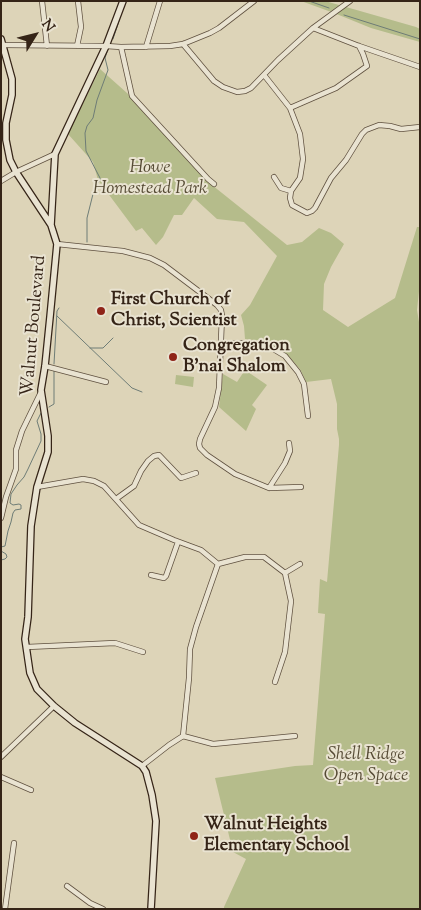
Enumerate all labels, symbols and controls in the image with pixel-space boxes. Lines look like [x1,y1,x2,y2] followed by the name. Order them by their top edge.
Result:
[10,10,60,60] north arrow
[36,16,59,37] text: N
[93,158,207,200] park label: Howe Homestead Park
[18,254,52,398] street label: Walnut Boulevard
[111,290,237,332] place label: First Church of Christ, Scientist
[95,305,107,317] marker: First Church of Christ, Scientist
[183,336,290,378] place label: Congregation B'nai Shalom
[167,351,179,363] marker: Congregation B'nai Shalom
[324,745,408,788] park label: Shell Ridge Open Space
[204,815,349,858] place label: Walnut Heights Elementary School
[188,830,200,842] marker: Walnut Heights Elementary School

